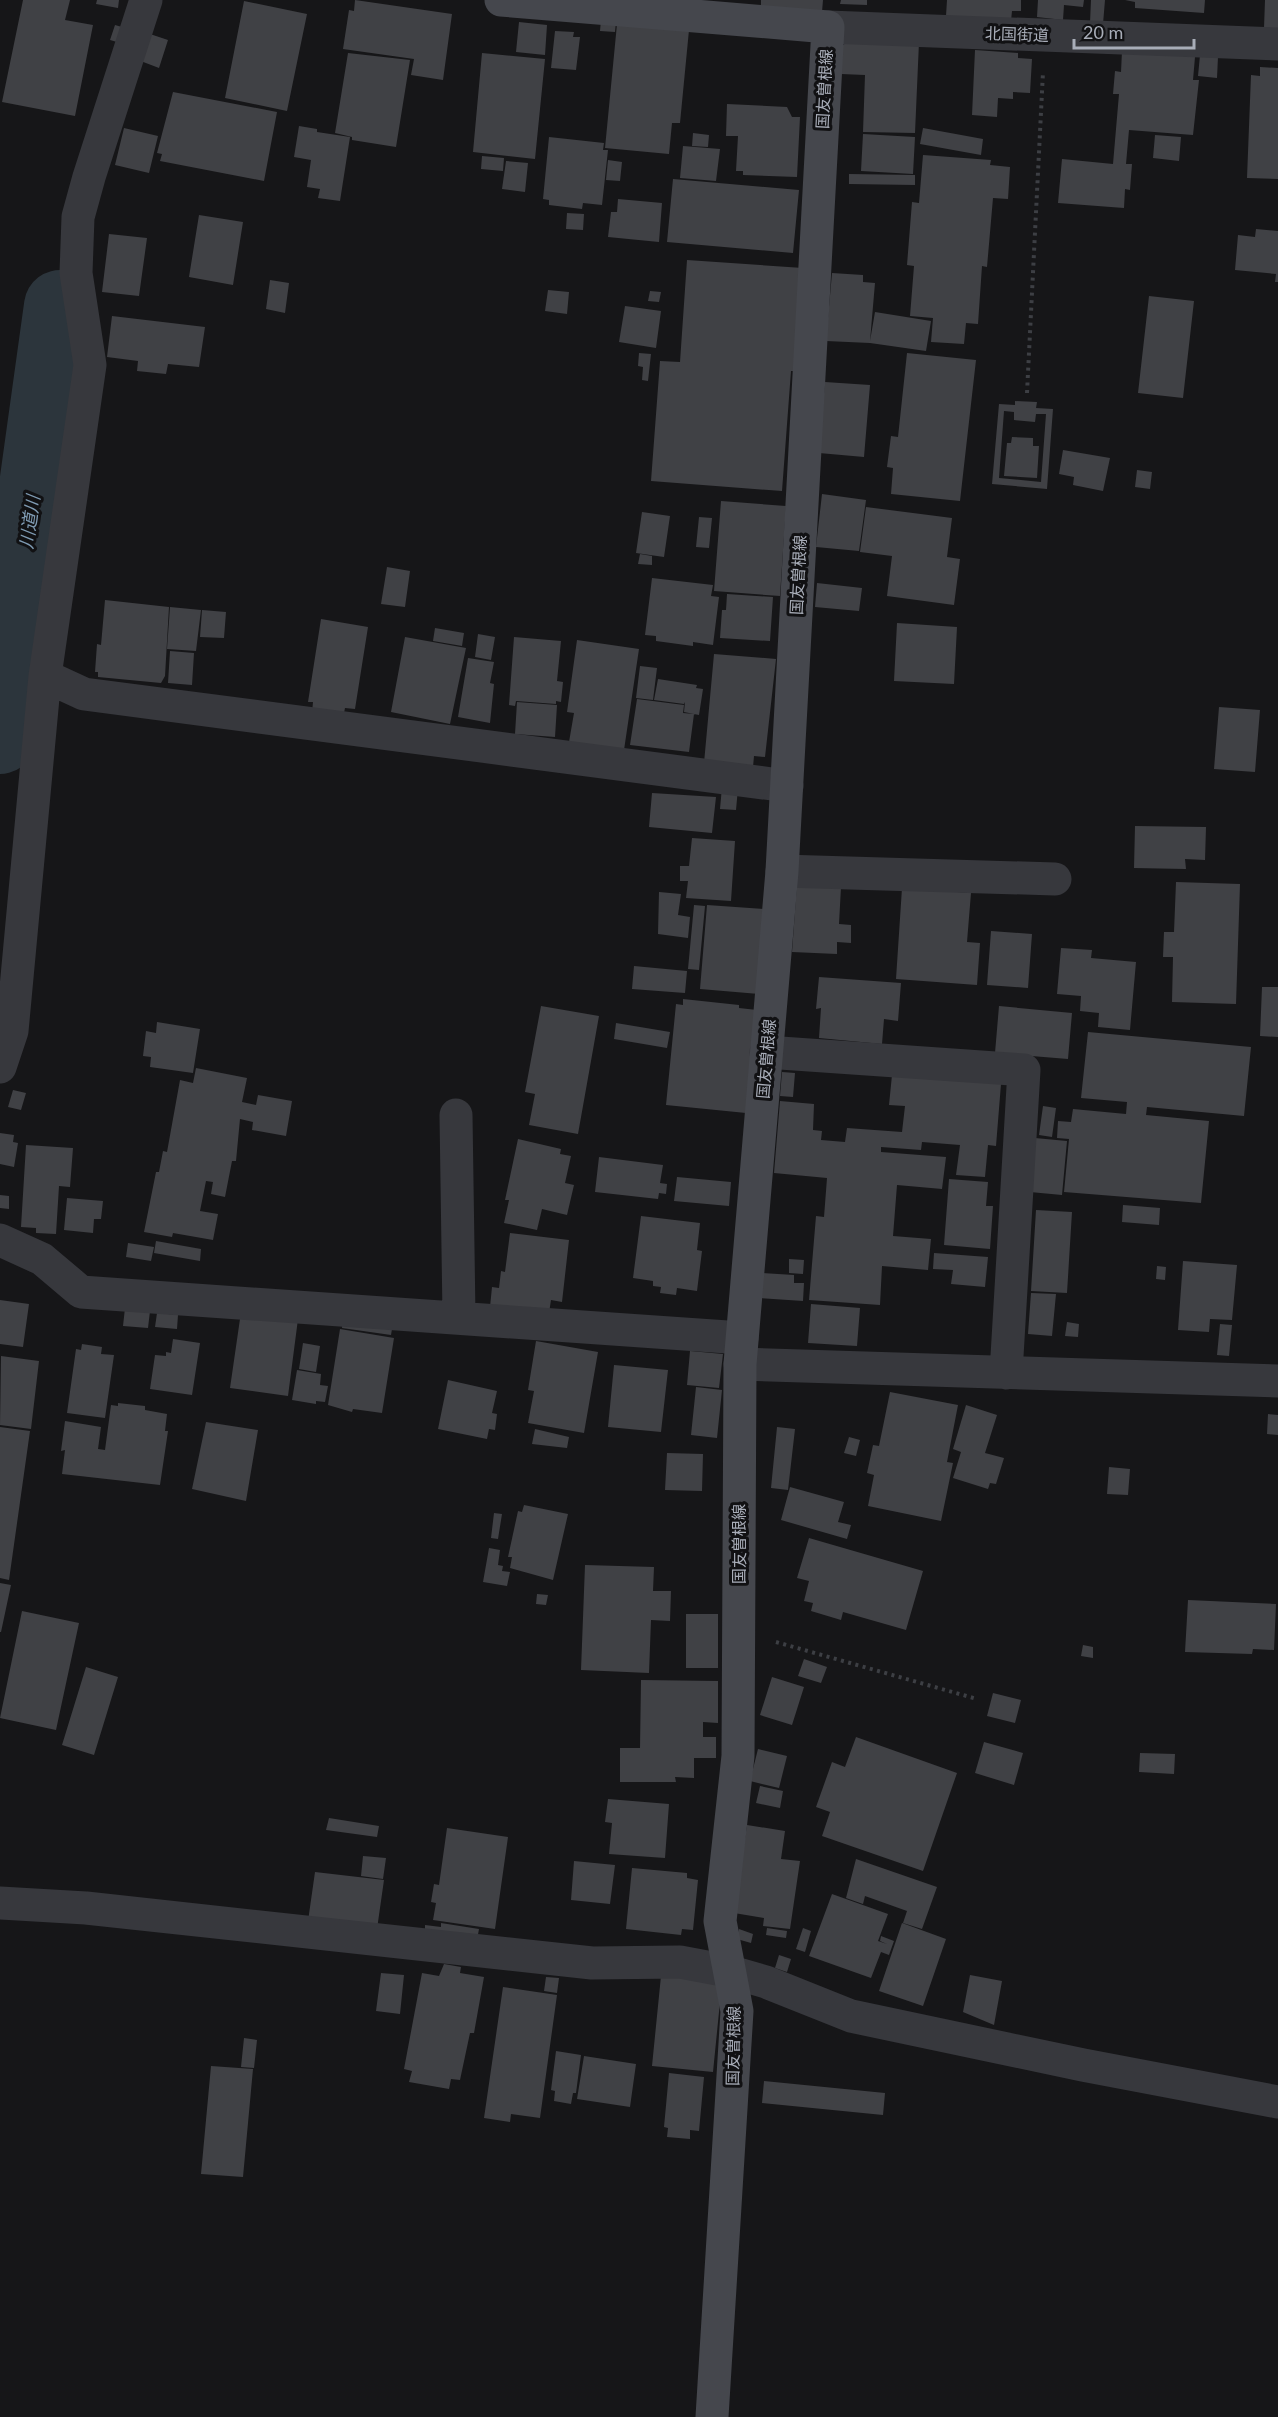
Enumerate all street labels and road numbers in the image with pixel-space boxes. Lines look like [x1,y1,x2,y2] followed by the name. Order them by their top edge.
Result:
[985,23,1049,44] street label: 北国街道
[812,49,835,129] street label: 国友曽根線
[786,535,809,615] street label: 国友曽根線
[753,1018,778,1100] street label: 国友曽根線
[729,1504,748,1584] street label: 国友曽根線
[722,2006,743,2086] street label: 国友曽根線

